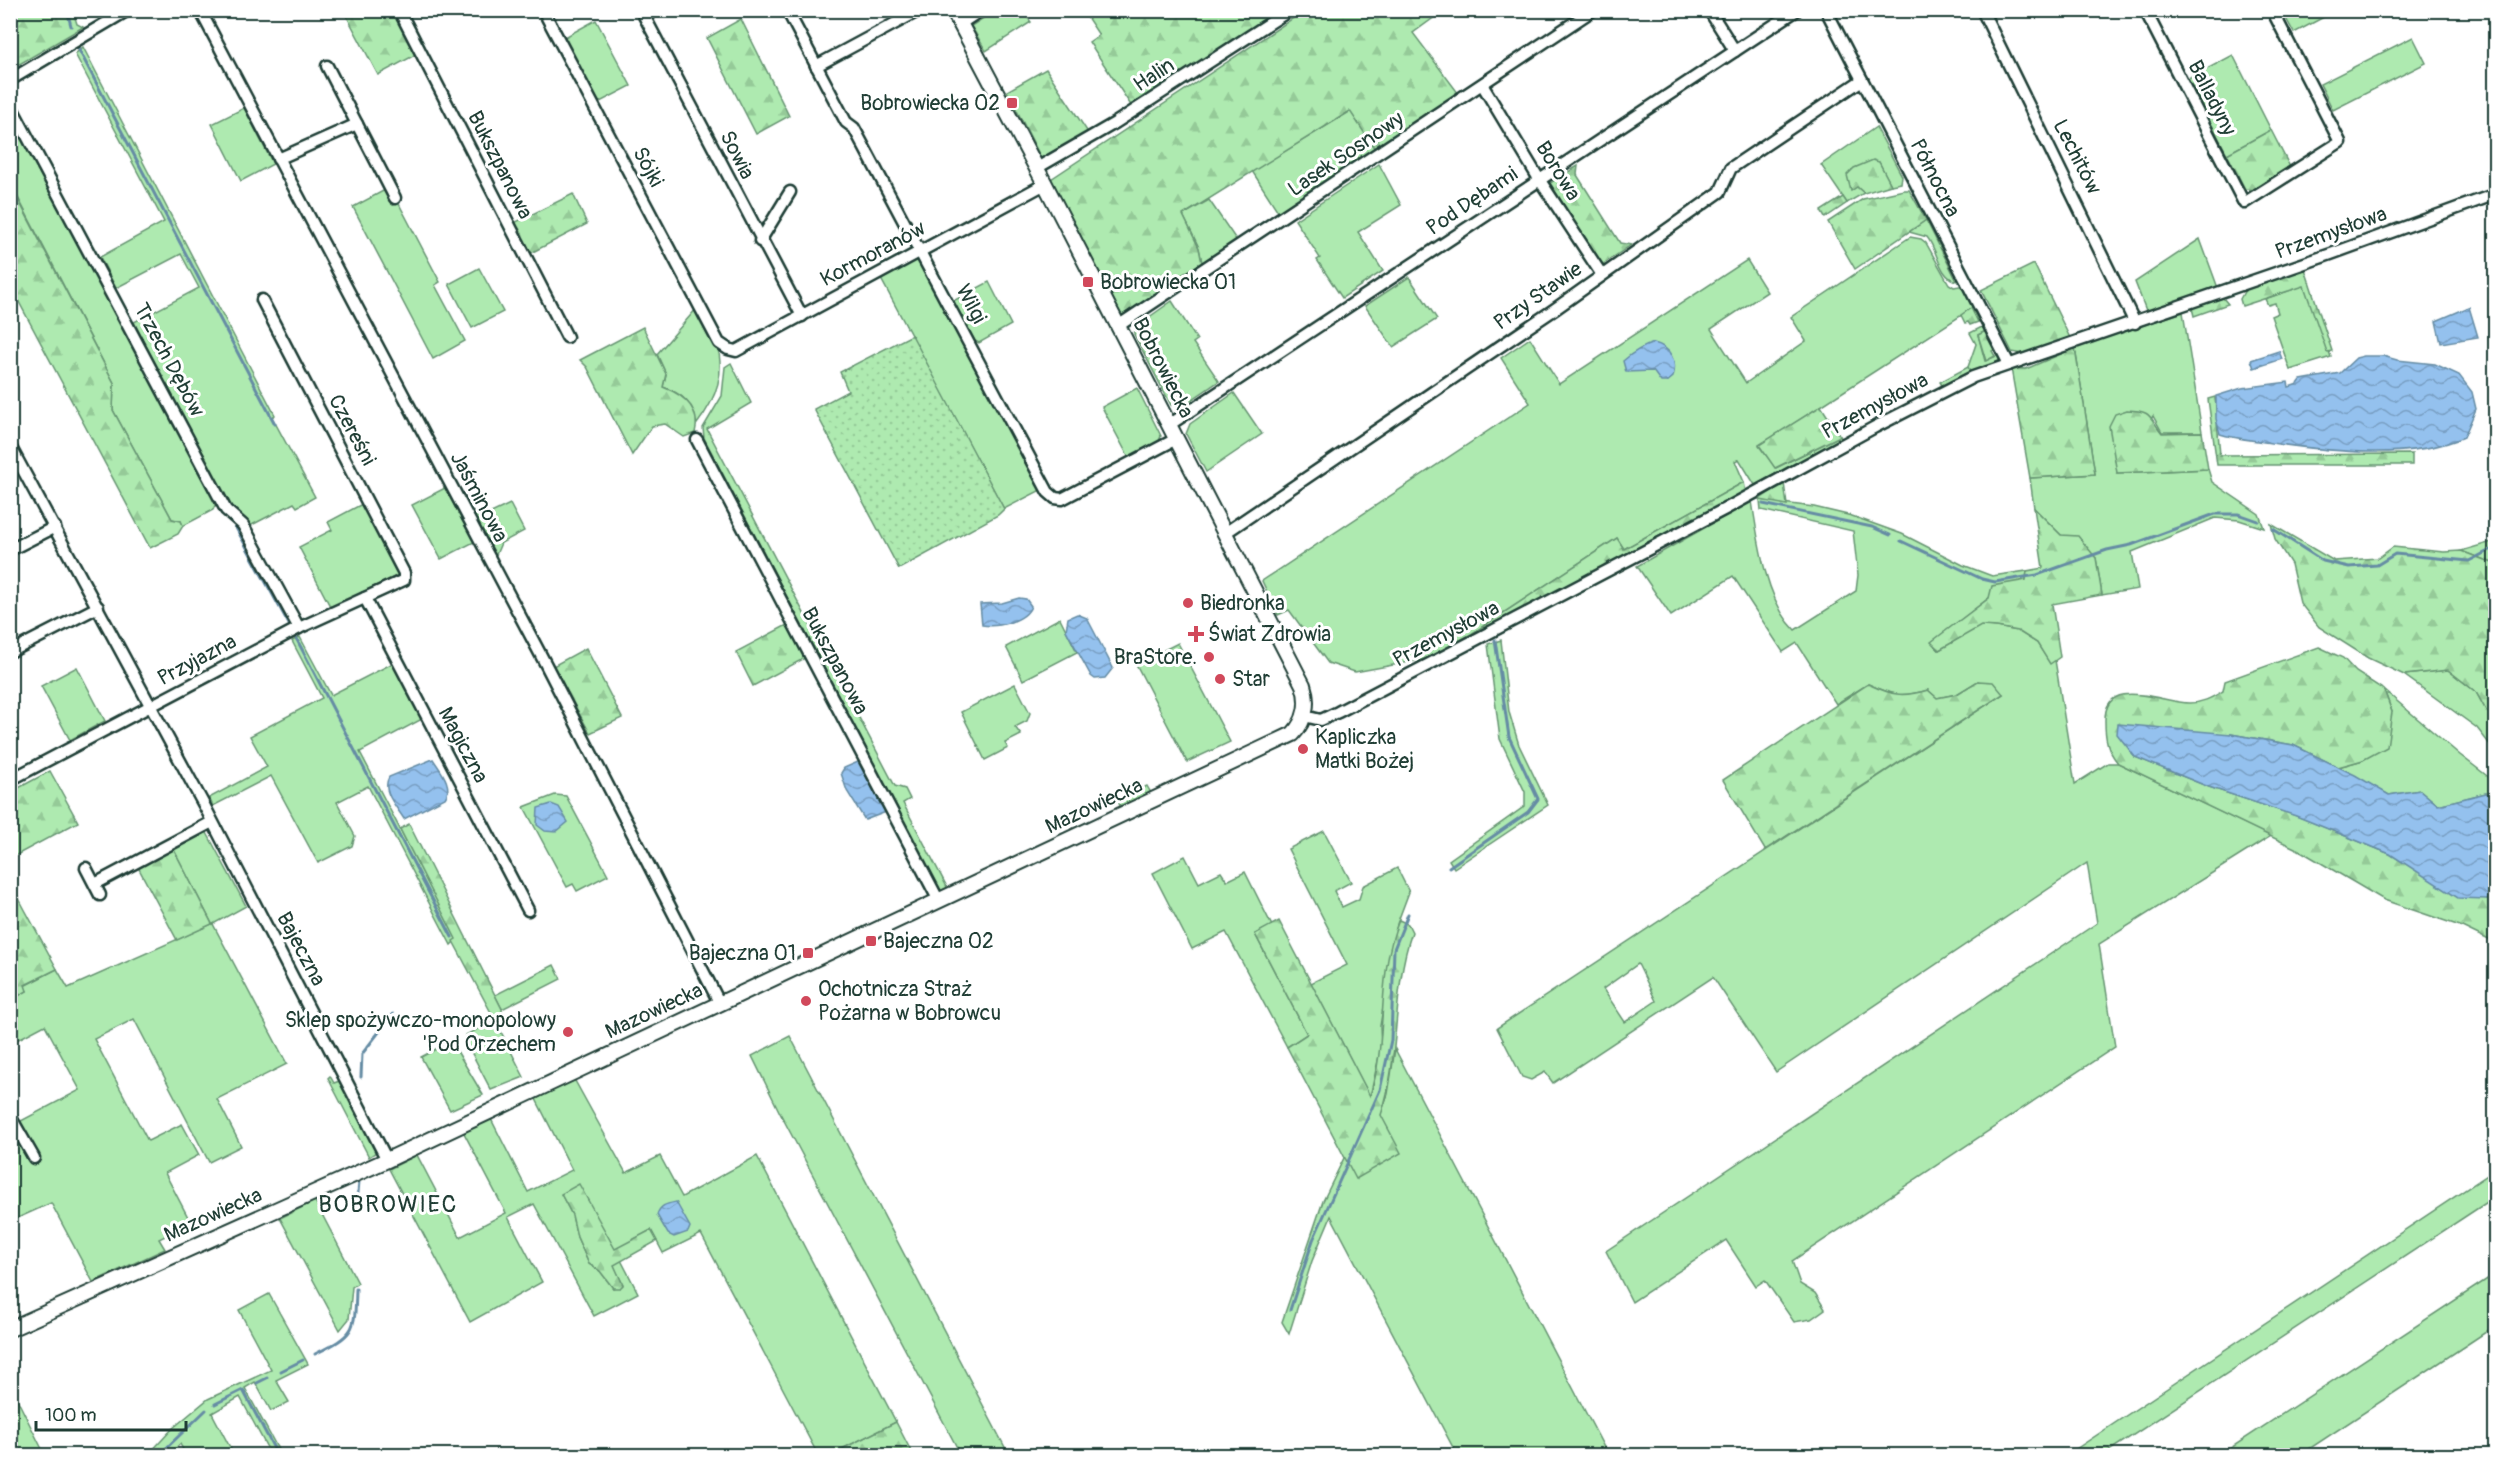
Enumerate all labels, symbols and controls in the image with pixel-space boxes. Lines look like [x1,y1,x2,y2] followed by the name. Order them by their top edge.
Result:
[1128,52,1180,98] street label: Halin
[2182,56,2242,140] street label: Balladyny
[860,90,1000,117] place label: Bobrowiecka 02
[1005,96,1019,110] marker: Bobrowiecka 02
[1283,105,1409,203] street label: Lasek Sosnowy
[461,106,539,224] street label: Bukszpanowa
[2047,115,2107,199] street label: Lechitów
[713,126,761,184] street label: Sowia
[1904,134,1966,222] street label: Północna
[1529,136,1587,206] street label: Borowa
[626,142,670,192] street label: Sójki
[1421,160,1523,241] street label: Pod Dębami
[2271,200,2391,266] street label: Przemysłowa
[816,215,930,293] street label: Kormoranów
[1489,255,1588,336] street label: Przy Stawie
[1100,269,1236,296] place label: Bobrowiecka 01
[1081,275,1095,289] marker: Bobrowiecka 01
[949,280,993,329] street label: Wilgi
[128,298,210,422] street label: Trzech Dębów
[1126,313,1200,423] street label: Bobrowiecka
[1817,367,1933,445] street label: Przemysłowa
[322,390,382,470] street label: Czereśni
[444,447,514,547] street label: Jaśminowa
[1200,590,1285,617] place label: Biedronka
[1388,595,1504,673] street label: Przemysłowa
[1181,596,1195,610] marker: Biedronka
[795,603,875,719] street label: Bukszpanowa
[1208,621,1331,648] place label: Świat Zdrowia
[1189,627,1203,641] marker: Świat Zdrowia
[153,628,241,692] street label: Przyjazna
[1114,644,1197,671] place label: BraStore.
[1202,650,1216,664] marker: BraStore.
[1232,666,1270,693] place label: Star
[1213,672,1227,686] marker: Star
[432,702,494,788] street label: Magiczna
[1315,724,1414,775] place label: Kapliczka Matki Bożej
[1296,742,1310,756] marker: Kapliczka Matki Bożej
[1041,772,1147,840] street label: Mazowiecka
[270,907,332,991] street label: Bajeczna
[883,928,994,955] place label: Bajeczna 02
[864,934,878,948] marker: Bajeczna 02
[689,940,796,967] place label: Bajeczna 01
[801,946,815,960] marker: Bajeczna 01
[818,976,1001,1027] place label: Ochotnicza Straż Pożarna w Bobrowcu
[601,977,707,1045] street label: Mazowiecka
[799,994,813,1008] marker: Ochotnicza Straż Pożarna w Bobrowcu
[285,1007,556,1058] place label: Sklep spożywczo-monopolowy 'Pod Orzechem
[561,1025,575,1039] marker: Sklep spożywczo-monopolowy 'Pod Orzechem
[160,1181,266,1249] street label: Mazowiecka
[318,1190,458,1219] district label: BOBROWIEC
[36,1394,186,1432] scale bar
[45,1404,97,1427] text: 100 m

